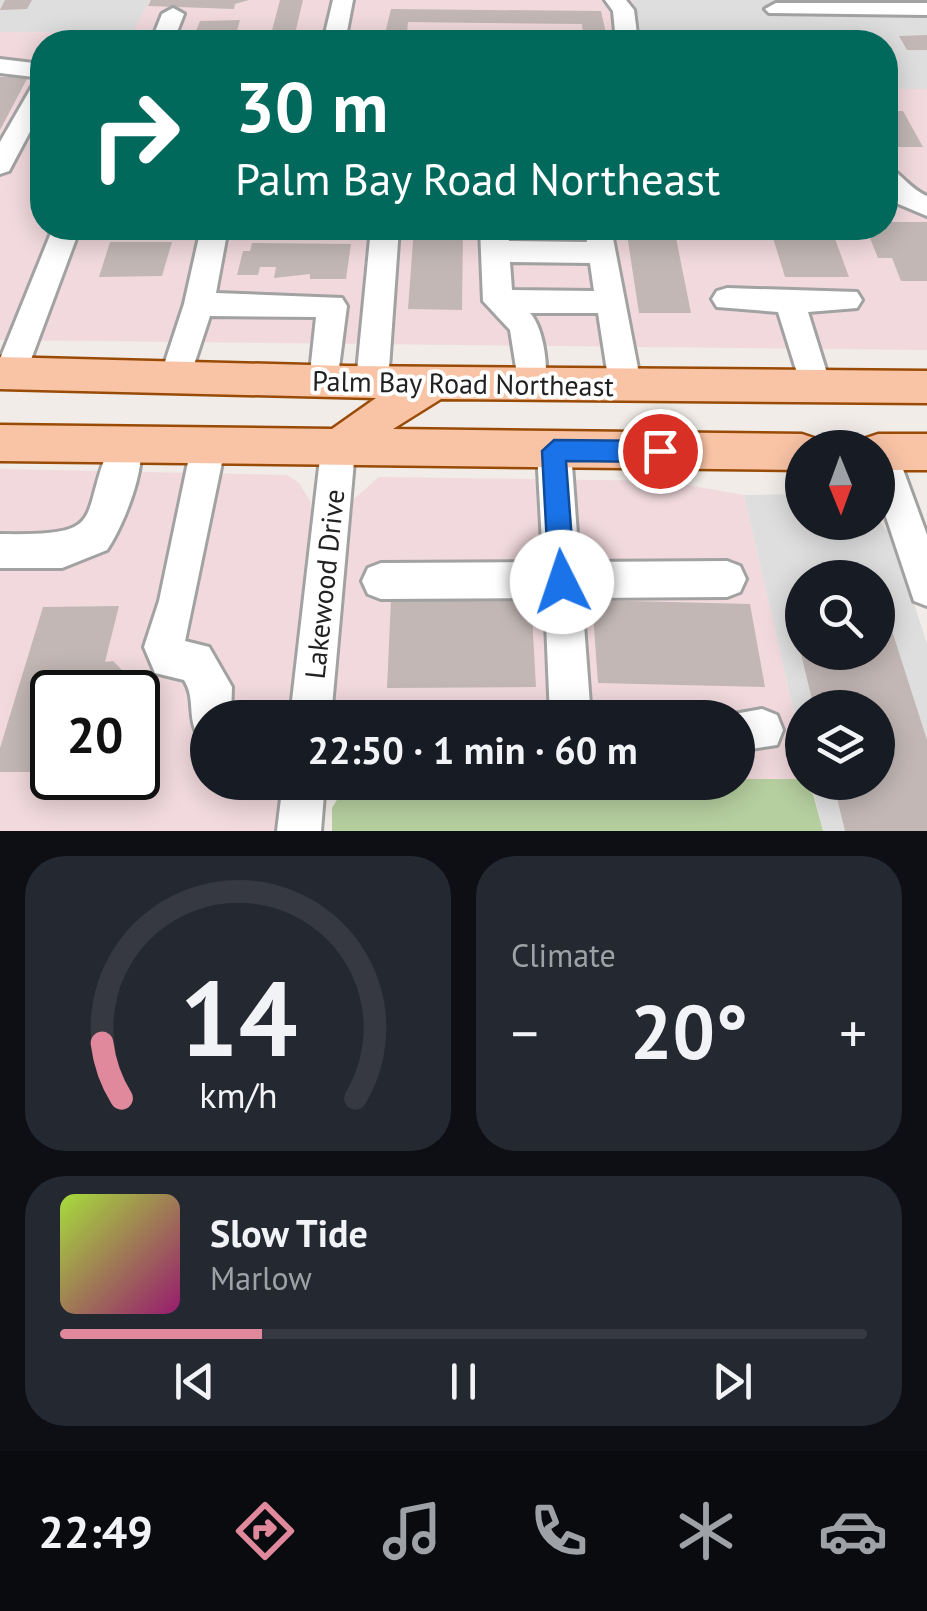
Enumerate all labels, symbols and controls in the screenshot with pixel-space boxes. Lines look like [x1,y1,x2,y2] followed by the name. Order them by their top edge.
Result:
[235,61,388,151] text: 30 m
[70,70,200,200] icon: right
[235,149,720,207] text: Palm Bay Road Northeast
[312,362,615,404] street label: Palm Bay Road Northeast
[618,409,703,494] pin
[633,424,688,479] icon: arrive
[785,430,895,540] north arrow
[785,430,895,800] map controls
[296,487,352,681] street label: Lakewood Drive
[510,530,614,634] position arrow
[785,560,895,670] button: search
[30,670,160,800] speed limit sign: 20
[785,690,895,800] button: layers
[307,725,638,774] text: 22:50 · 1 min · 60 m
[511,934,616,976] text: Climate
[179,950,297,1085] text: 14
[630,983,748,1080] text: 20°
[511,997,539,1068] text: −
[839,997,867,1068] text: +
[199,1072,277,1118] text: km/h
[210,1208,368,1257] text: Slow Tide
[210,1257,312,1299] text: Marlow
[167,1354,222,1409] icon: previous
[436,1354,491,1409] icon: pause
[705,1354,760,1409] icon: next
[230,1496,300,1566] icon: directions
[377,1496,447,1566] icon: music
[524,1496,594,1566] icon: phone
[671,1496,741,1566] icon: climate
[818,1496,888,1566] icon: car
[39,1502,153,1560] text: 22:49

